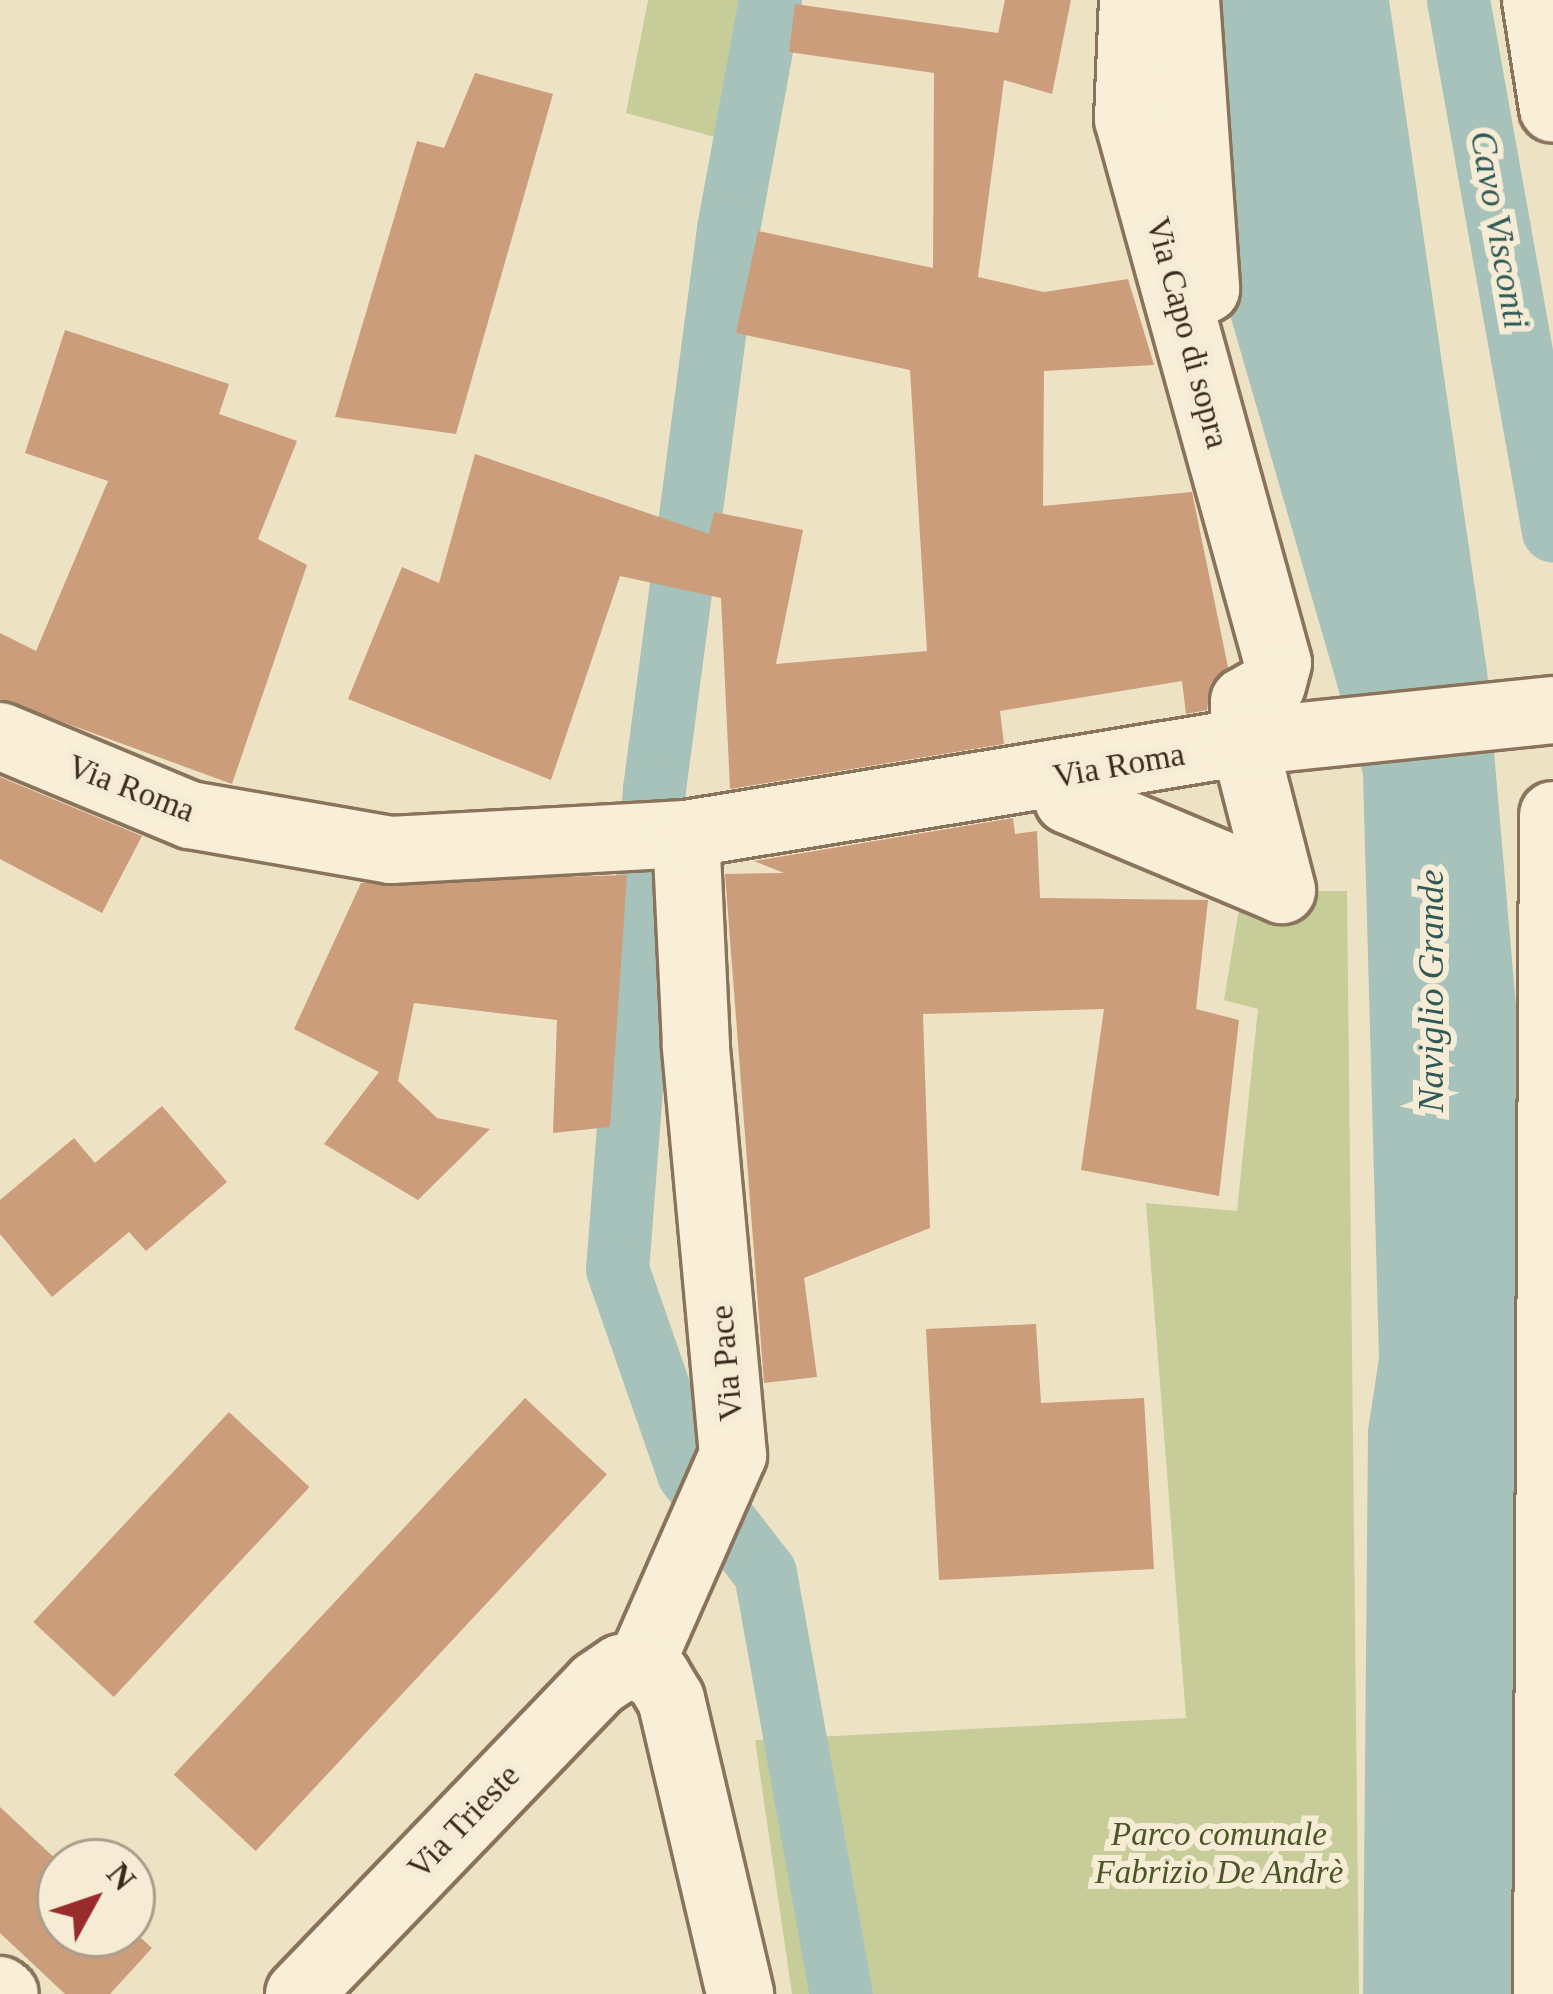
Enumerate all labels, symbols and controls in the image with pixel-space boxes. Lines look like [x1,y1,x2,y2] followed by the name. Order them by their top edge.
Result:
[1460,128,1538,332] water label: Cavo Visconti
[1137,213,1237,453] street label: Via Capo di sopra
[1050,735,1188,797] street label: Via Roma
[62,747,200,831] street label: Via Roma
[1410,870,1454,1112] water label: Naviglio Grande
[702,1303,752,1423] street label: Via Pace
[400,1756,528,1888] street label: Via Trieste
[1094,1815,1344,1893] park label: Parco comunale Fabrizio De Andrè
[36,1838,156,1958] north arrow
[100,1856,143,1897] text: N

